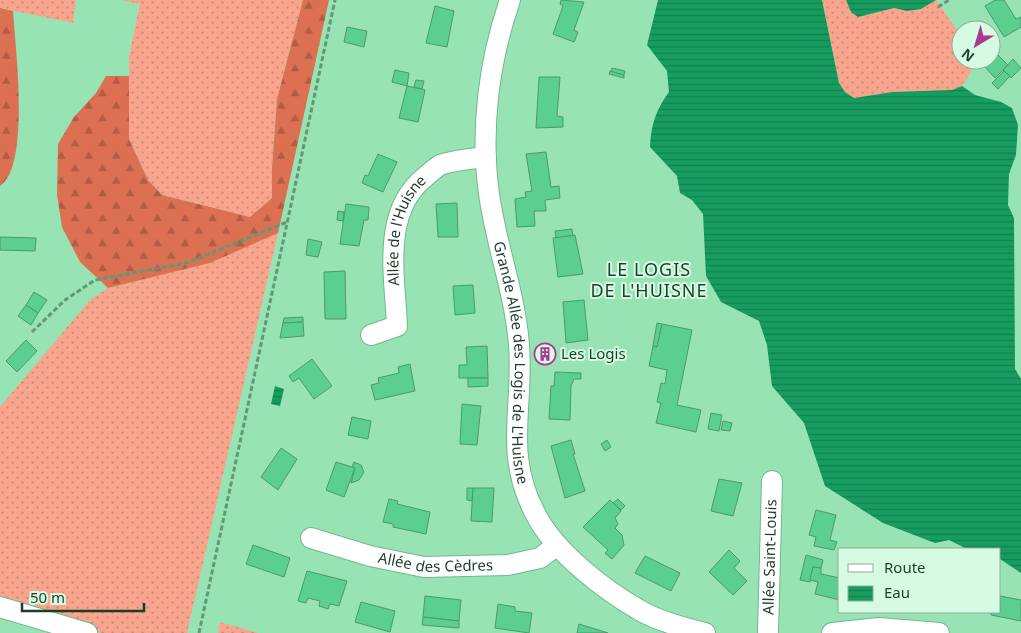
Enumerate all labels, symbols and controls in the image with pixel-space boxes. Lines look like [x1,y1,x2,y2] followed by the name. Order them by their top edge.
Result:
[951,20,1001,70] north arrow
[957,45,978,67] text: N
[382,170,430,286] street label: Allée de l'Huisne
[490,239,534,486] street label: Grande Allée des Logis de L'Huisne
[590,257,708,302] district label: LE LOGIS DE L'HUISNE
[533,342,557,366] building icon: Les Logis
[561,343,626,363] place label: Les Logis
[757,499,781,615] street label: Allée Saint-Louis
[376,547,493,576] street label: Allée des Cèdres
[838,548,1001,613] legend
[884,557,926,577] text: Route
[22,580,145,612] scale bar
[884,582,910,602] text: Eau
[30,587,65,607] text: 50 m

